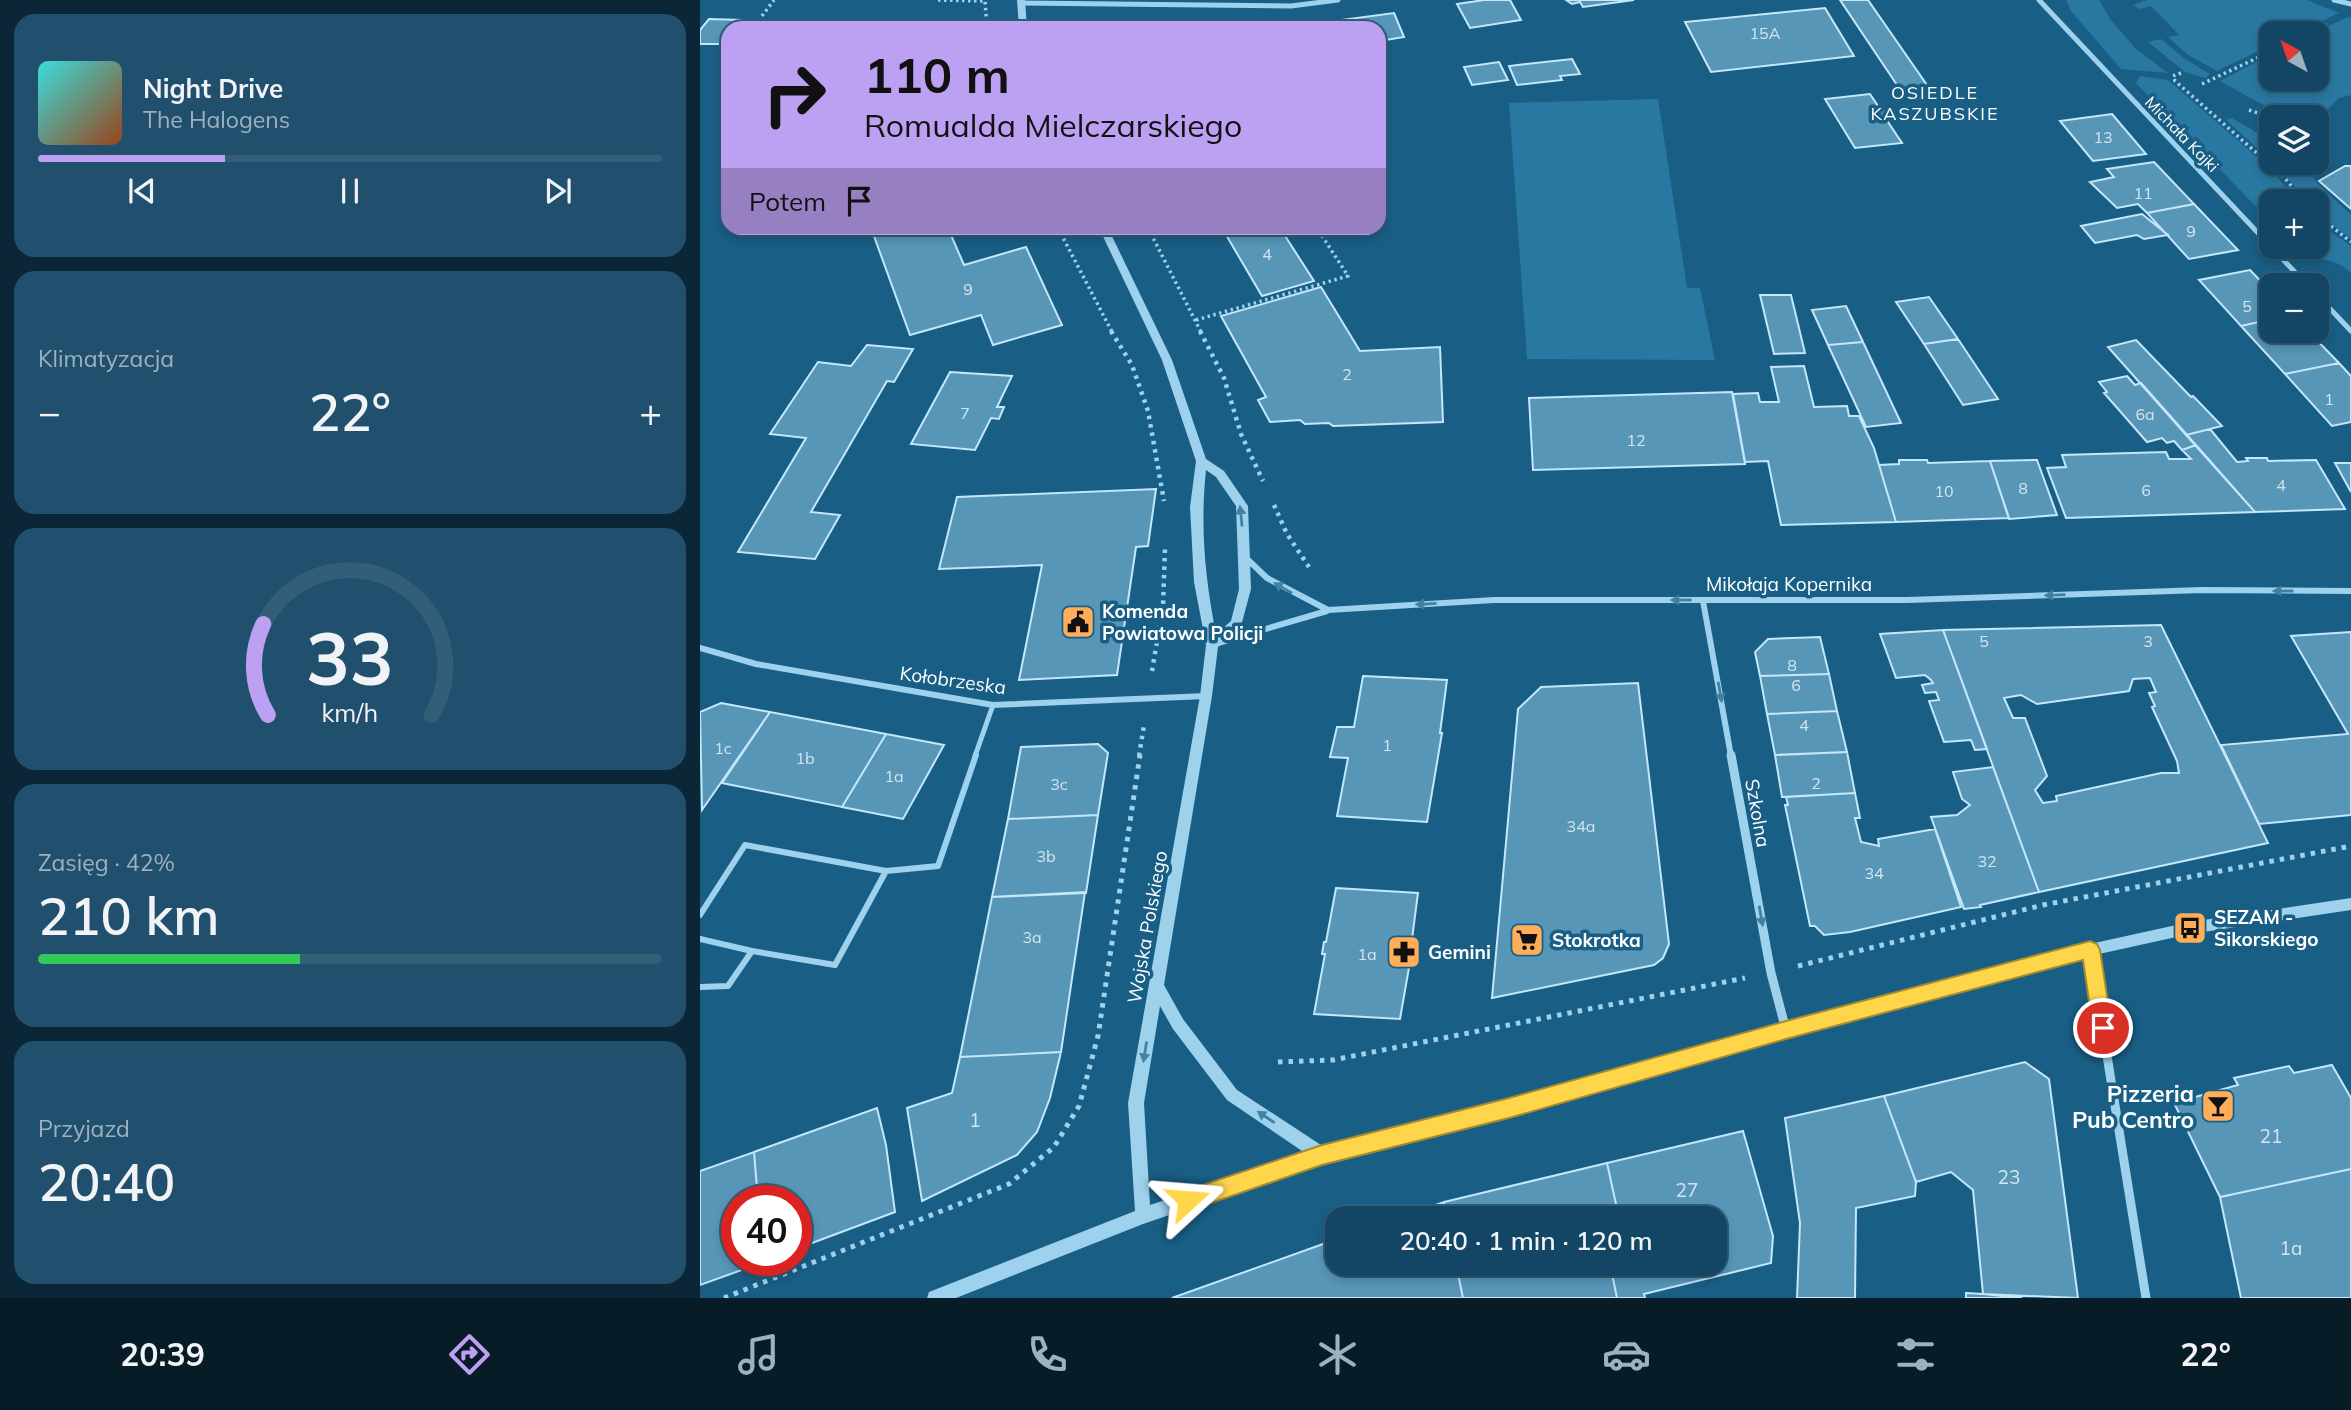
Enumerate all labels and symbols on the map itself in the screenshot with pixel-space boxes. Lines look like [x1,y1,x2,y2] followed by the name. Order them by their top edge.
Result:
[2259,21,2329,91] north arrow
[1750,23,1781,43] house number: 15A
[1870,81,2000,125] district label: OSIEDLE KASZUBSKIE
[2141,92,2223,176] street label: Michała Kajki
[2093,127,2113,147] house number: 13
[2133,183,2153,203] house number: 11
[2186,221,2196,241] house number: 9
[1262,244,1272,264] house number: 4
[963,279,973,299] house number: 9
[2242,296,2252,316] house number: 5
[1342,364,1352,384] house number: 2
[2324,389,2334,409] house number: 1
[960,403,970,423] house number: 7
[2135,404,2155,424] house number: 6a
[1626,430,1646,450] house number: 12
[2276,475,2286,495] house number: 4
[2018,478,2028,498] house number: 8
[2141,480,2151,500] house number: 6
[1934,481,1954,501] house number: 10
[1236,505,1247,527] one-way arrow
[1706,572,1872,596] street label: Mikołaja Kopernika
[1273,582,1293,594] one-way arrow
[2272,585,2294,597] one-way arrow
[2044,589,2066,600] one-way arrow
[1670,594,1692,606] one-way arrow
[1102,599,1263,645] place label: Komenda Powiatowa Policji
[1414,599,1436,610] one-way arrow
[1059,603,1097,641] public building icon: Komenda Powiatowa Policji
[1979,631,1989,651] house number: 5
[2143,631,2153,651] house number: 3
[1787,655,1797,675] house number: 8
[898,661,1008,699] street label: Kołobrzeska
[1791,675,1801,695] house number: 6
[1715,681,1726,703] one-way arrow
[1799,715,1809,735] house number: 4
[1382,735,1392,755] house number: 1
[714,738,732,758] house number: 1c
[795,748,815,768] house number: 1b
[884,766,904,786] house number: 1a
[1811,773,1821,793] house number: 2
[1050,774,1068,794] house number: 3c
[1740,777,1776,849] street label: Szkolna
[1567,816,1595,836] house number: 34a
[1036,846,1056,866] house number: 3b
[1122,849,1172,1005] street label: Wojska Polskiego
[1977,851,1997,871] house number: 32
[1864,863,1884,883] house number: 34
[1756,905,1767,927] one-way arrow
[2214,905,2319,951] place label: SEZAM - Sikorskiego
[2171,909,2209,947] bus stop icon: SEZAM - Sikorskiego
[1508,921,1546,959] supermarket icon: Stokrotka
[1022,927,1042,947] house number: 3a
[1552,928,1641,952] place label: Stokrotka
[1385,933,1423,971] pharmacy icon: Gemini
[1428,940,1491,964] place label: Gemini
[1357,944,1377,964] house number: 1a
[2073,998,2133,1058] pin
[1139,1041,1150,1063] one-way arrow
[2072,1079,2194,1134] place label: Pizzeria Pub Centro
[2199,1087,2237,1125] bar icon: Pizzeria Pub Centro
[969,1108,981,1132] house number: 1
[1257,1110,1275,1124] one-way arrow
[2260,1124,2282,1148] house number: 21
[1151,1163,1225,1237] position arrow
[1998,1165,2020,1189] house number: 23
[1676,1178,1698,1202] house number: 27
[721,1185,812,1276] speed limit sign: 40
[2280,1236,2302,1260] house number: 1a

